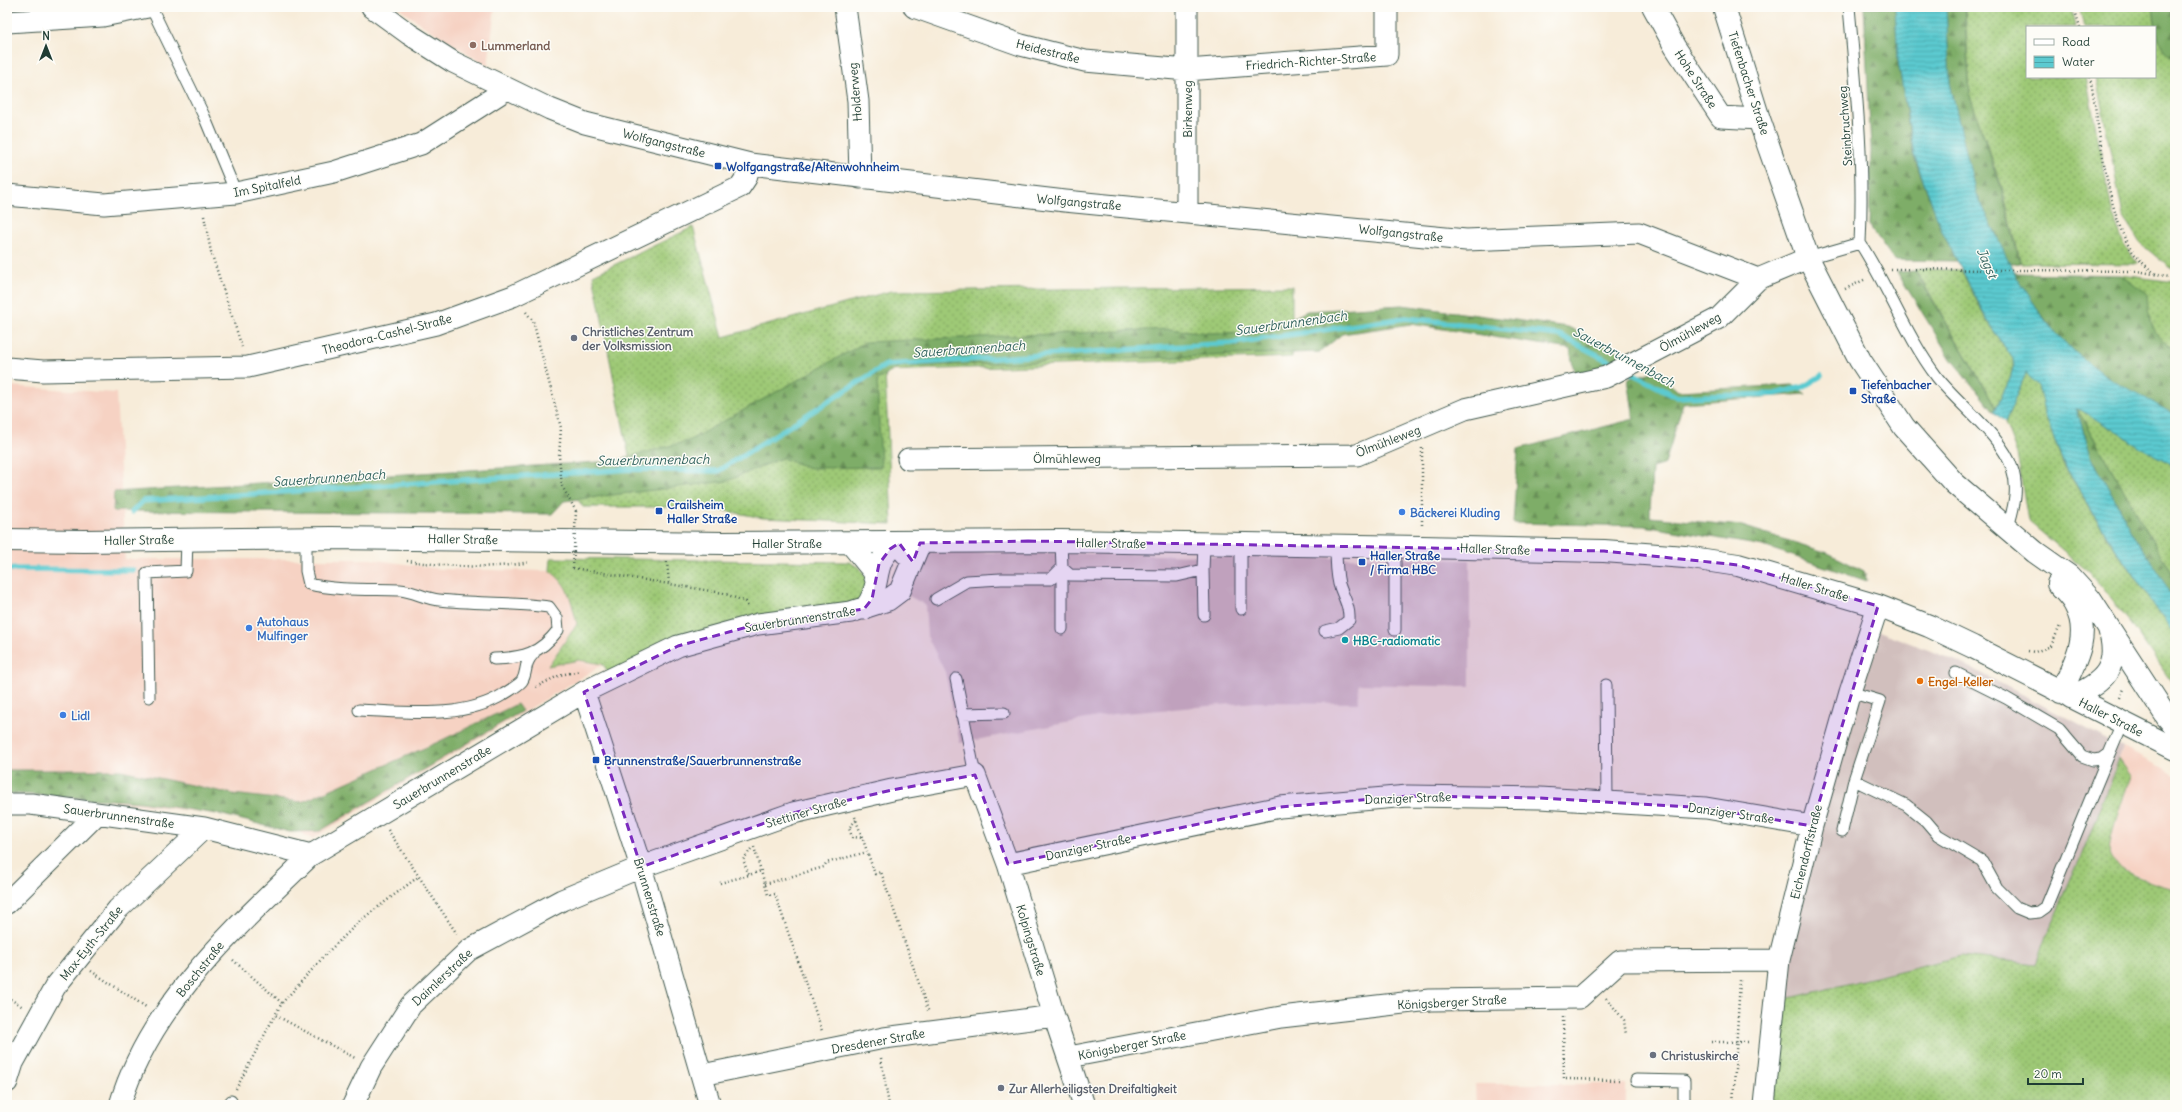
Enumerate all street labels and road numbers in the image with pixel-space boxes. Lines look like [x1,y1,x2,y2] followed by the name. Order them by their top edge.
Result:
[1725,29,1773,137] street label: Tiefenbacher Straße
[1015,36,1081,66] street label: Heidestraße
[1672,47,1720,111] street label: Hohe Straße
[1245,49,1377,73] street label: Friedrich-Richter-Straße
[845,62,865,122] street label: Holderweg
[1180,80,1195,138] street label: Birkenweg
[1835,85,1855,167] street label: Steinbruchweg
[621,125,707,161] street label: Wolfgangstraße
[232,172,302,200] street label: Im Spitalfeld
[1036,191,1122,213] street label: Wolfgangstraße
[1358,221,1444,245] street label: Wolfgangstraße
[1657,309,1723,355] street label: Ölmühleweg
[321,311,453,357] street label: Theodora-Cashel-Straße
[1354,422,1422,460] street label: Ölmühleweg
[1033,451,1101,466] street label: Ölmühleweg
[428,531,498,547] street label: Haller Straße
[104,532,174,548] street label: Haller Straße
[1076,535,1146,551] street label: Haller Straße
[752,536,822,551] street label: Haller Straße
[1460,540,1530,558] street label: Haller Straße
[1779,570,1851,604] street label: Haller Straße
[744,603,856,635] street label: Sauerbrunnenstraße
[2076,694,2146,740] street label: Haller Straße
[390,742,494,812] street label: Sauerbrunnenstraße
[1364,789,1452,807] street label: Danziger Straße
[764,793,848,831] street label: Stettiner Straße
[1687,800,1775,826] street label: Danziger Straße
[63,801,175,831] street label: Sauerbrunnenstraße
[1787,803,1825,901] street label: Eichendorffstraße
[1044,831,1132,863] street label: Danziger Straße
[631,856,669,938] street label: Brunnenstraße
[1013,902,1049,978] street label: Kolpingstraße
[56,903,126,983] street label: Max-Eyth-Straße
[173,938,227,1000] street label: Boschstraße
[409,945,475,1009] street label: Daimlerstraße
[1397,992,1507,1012] street label: Königsberger Straße
[830,1025,926,1057] street label: Dresdener Straße
[1077,1027,1187,1063] street label: Königsberger Straße

